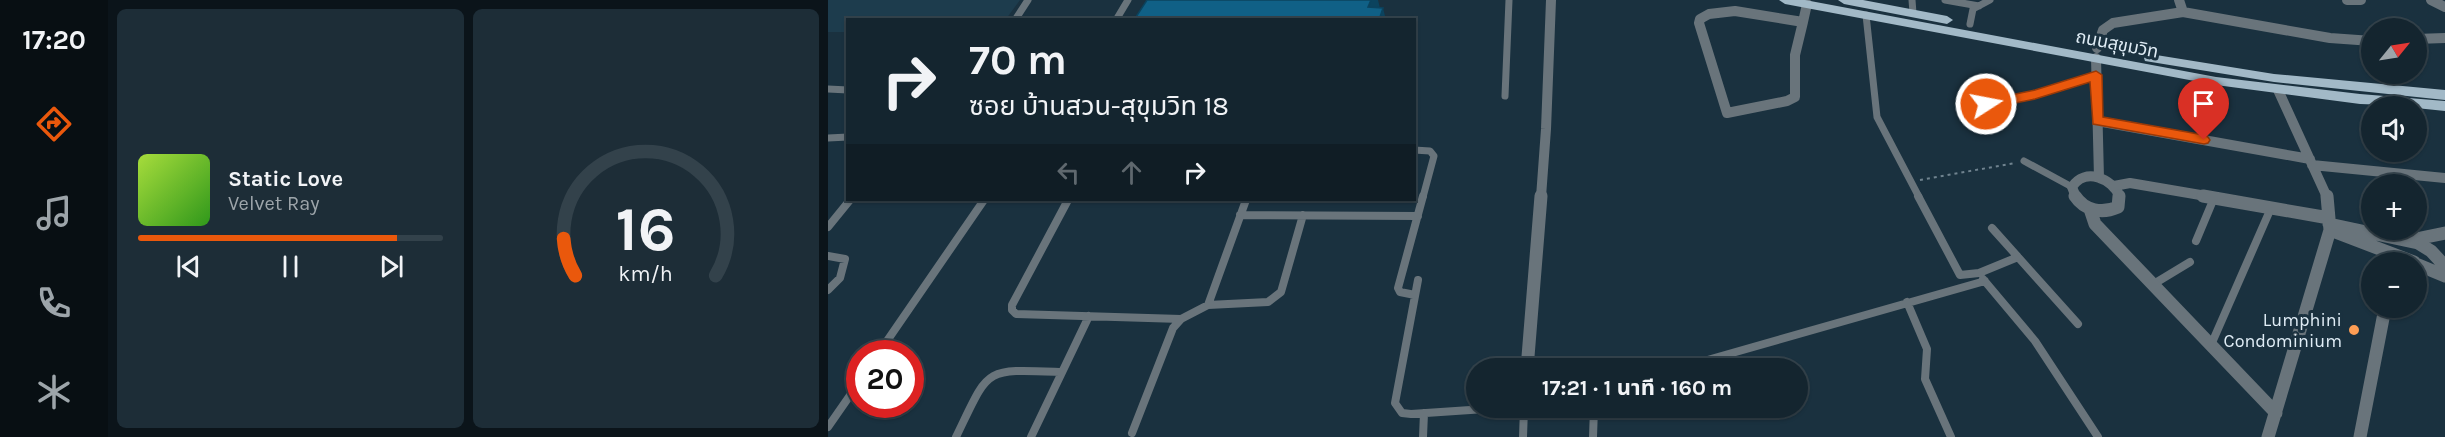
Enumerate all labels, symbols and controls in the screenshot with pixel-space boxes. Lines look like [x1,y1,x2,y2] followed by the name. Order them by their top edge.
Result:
[2361,18,2427,84] north arrow
[2361,18,2427,318] map controls
[22,24,86,56] text: 17:20
[2074,25,2160,63] street label: ถนนสุขุมวิท
[969,35,1067,85] text: 70 m
[870,42,948,120] icon: right
[1954,72,2018,136] position arrow
[2178,78,2229,140] pin
[2187,87,2220,120] icon: arrive
[969,90,1229,122] text: ซอย บ้านสวน-สุขุมวิท 18
[2361,96,2427,162] button: sound
[33,103,75,145] icon: directions
[1052,156,1085,189] icon: left
[1115,156,1148,189] icon: ahead
[1178,156,1211,189] icon: right
[228,166,343,192] text: Static Love
[2361,174,2427,240] button: +
[33,192,75,234] icon: music
[228,192,320,215] text: Velvet Ray
[616,193,676,266] text: 16
[172,250,205,283] icon: previous
[274,250,307,283] icon: pause
[375,250,408,283] icon: next
[2361,252,2427,318] button: −
[619,261,673,286] text: km/h
[33,282,75,324] icon: phone
[2224,309,2342,352] place label: Lumphini Condominium
[2347,323,2361,337] marker: Lumphini Condominium
[846,340,924,418] speed limit sign: 20
[33,371,75,413] icon: climate
[1542,375,1732,401] text: 17:21 · 1 นาที · 160 m

